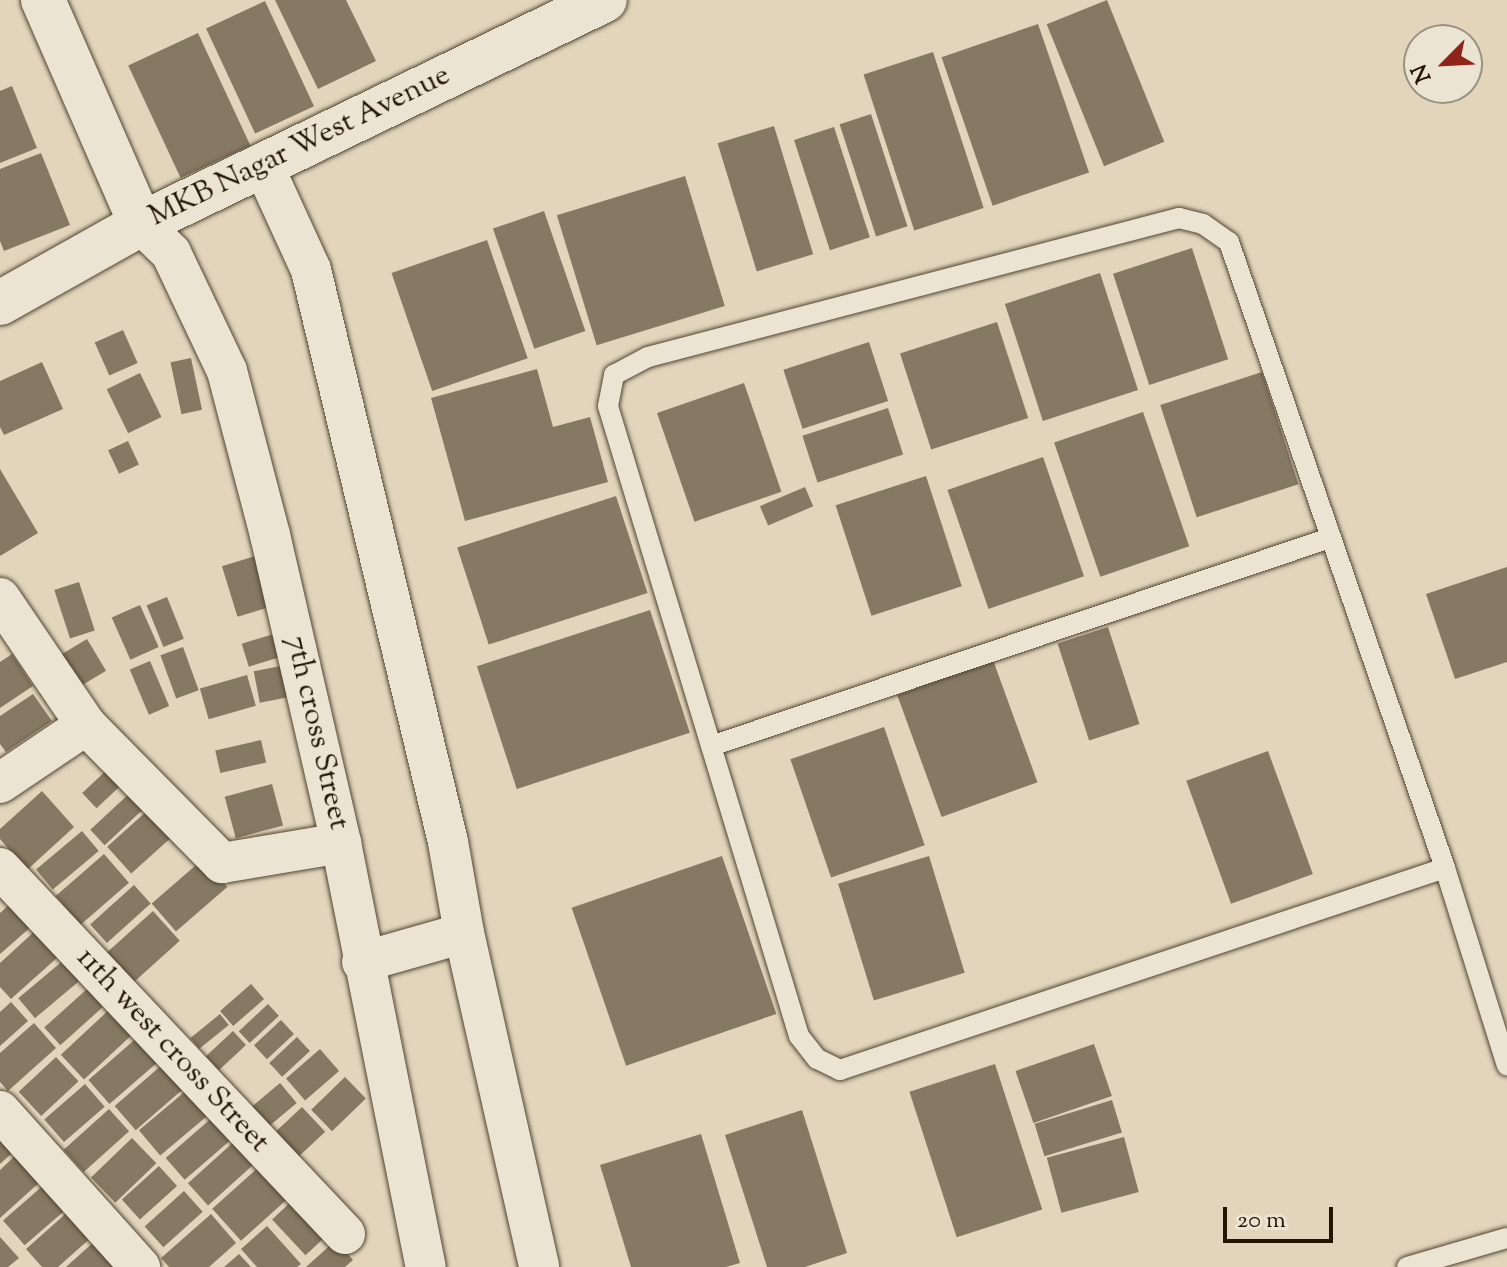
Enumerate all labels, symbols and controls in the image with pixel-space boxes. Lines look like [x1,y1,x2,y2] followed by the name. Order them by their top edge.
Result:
[1403,24,1483,104] north arrow
[144,58,456,236] street label: MKB Nagar West Avenue
[1405,58,1441,87] text: N
[276,633,356,833] street label: 7th cross Street
[68,941,276,1161] street label: 11th west cross Street
[1227,1191,1337,1241] scale bar
[1237,1204,1286,1238] text: 20 m

